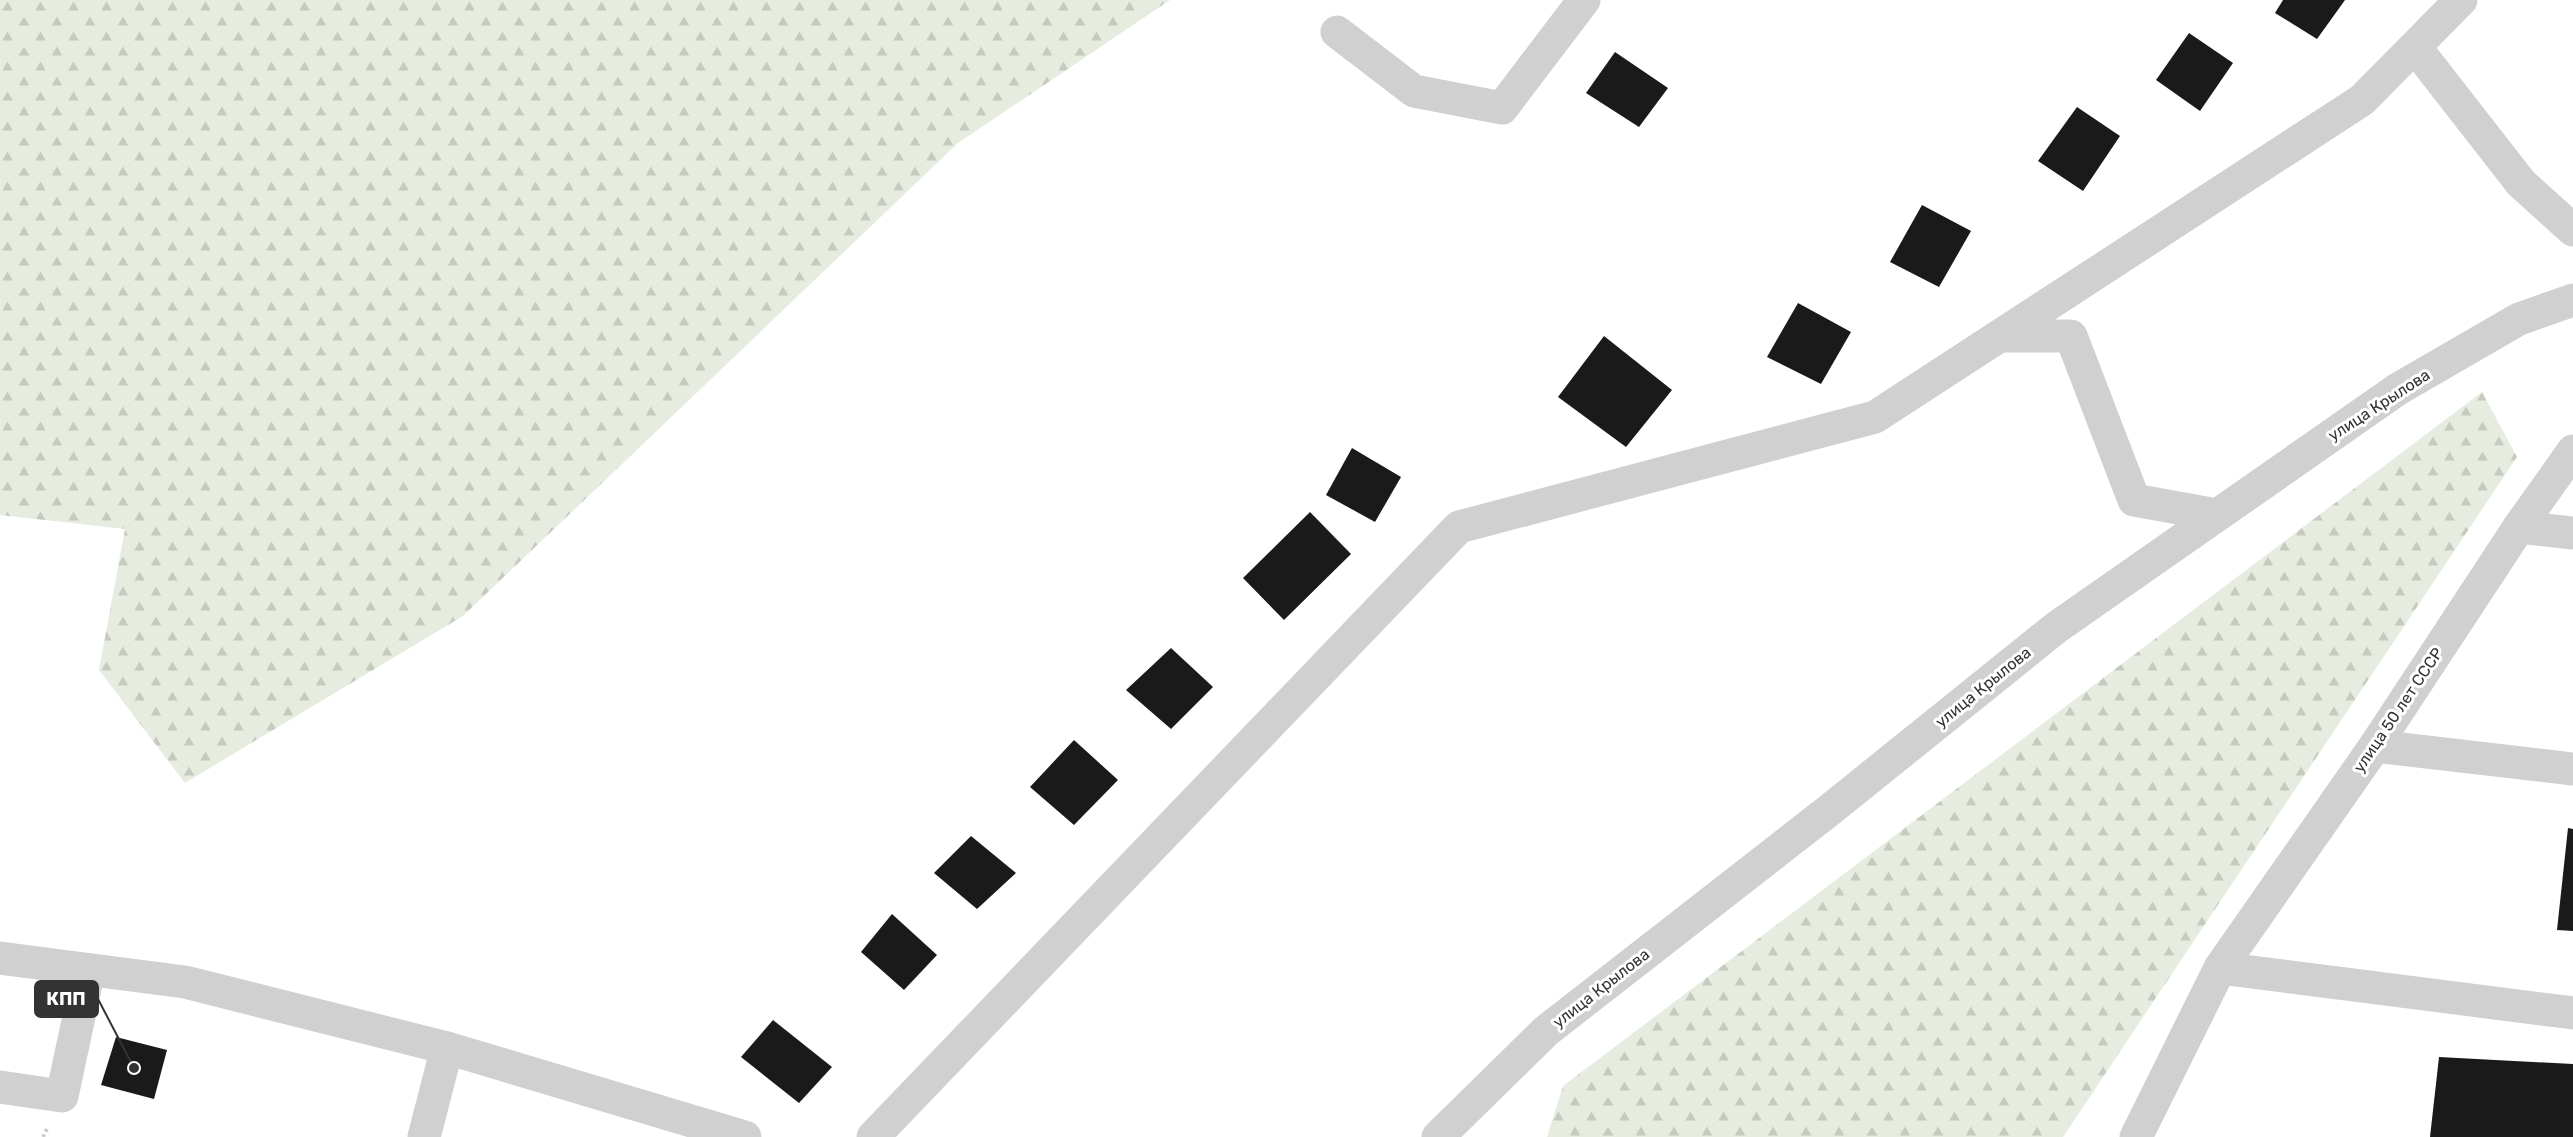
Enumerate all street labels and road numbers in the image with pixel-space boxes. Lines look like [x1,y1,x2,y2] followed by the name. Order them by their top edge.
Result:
[2325,365,2433,445] street label: улица Крылова
[1931,643,2035,731] street label: улица Крылова
[2349,644,2447,776] street label: улица 50 лет СССР
[1549,944,1653,1032] street label: улица Крылова

